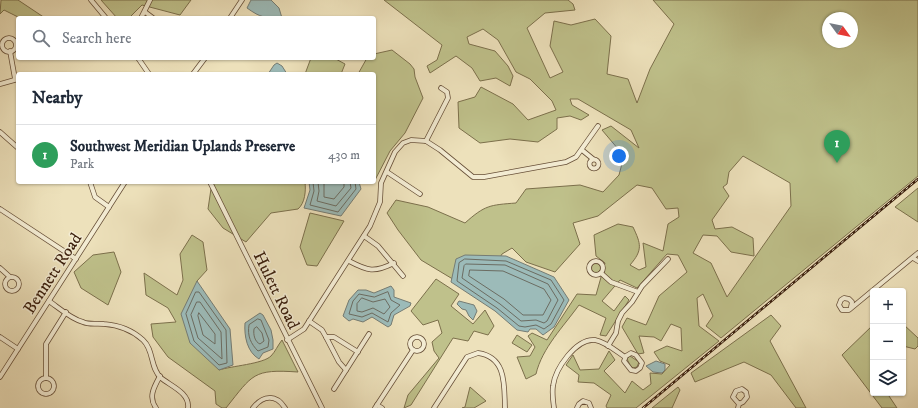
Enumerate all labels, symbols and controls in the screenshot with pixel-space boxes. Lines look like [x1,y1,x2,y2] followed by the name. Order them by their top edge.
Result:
[822,12,858,48] north arrow
[16,16,376,60] search box
[30,27,52,49] icon: search
[62,29,131,48] text: Search here
[32,87,82,109] text: Nearby
[824,130,850,163] pin: 1
[70,137,295,156] text: Southwest Meridian Uplands Preserve
[609,146,629,166] your location
[43,147,47,163] text: 1
[328,147,360,163] text: 430 m
[70,156,94,172] text: Park
[18,228,87,318] street label: Bennett Road
[248,248,305,333] street label: Hulett Road
[870,288,906,396] map controls
[870,288,906,324] button: +
[870,324,906,360] button: −
[870,360,906,396] button: layers

